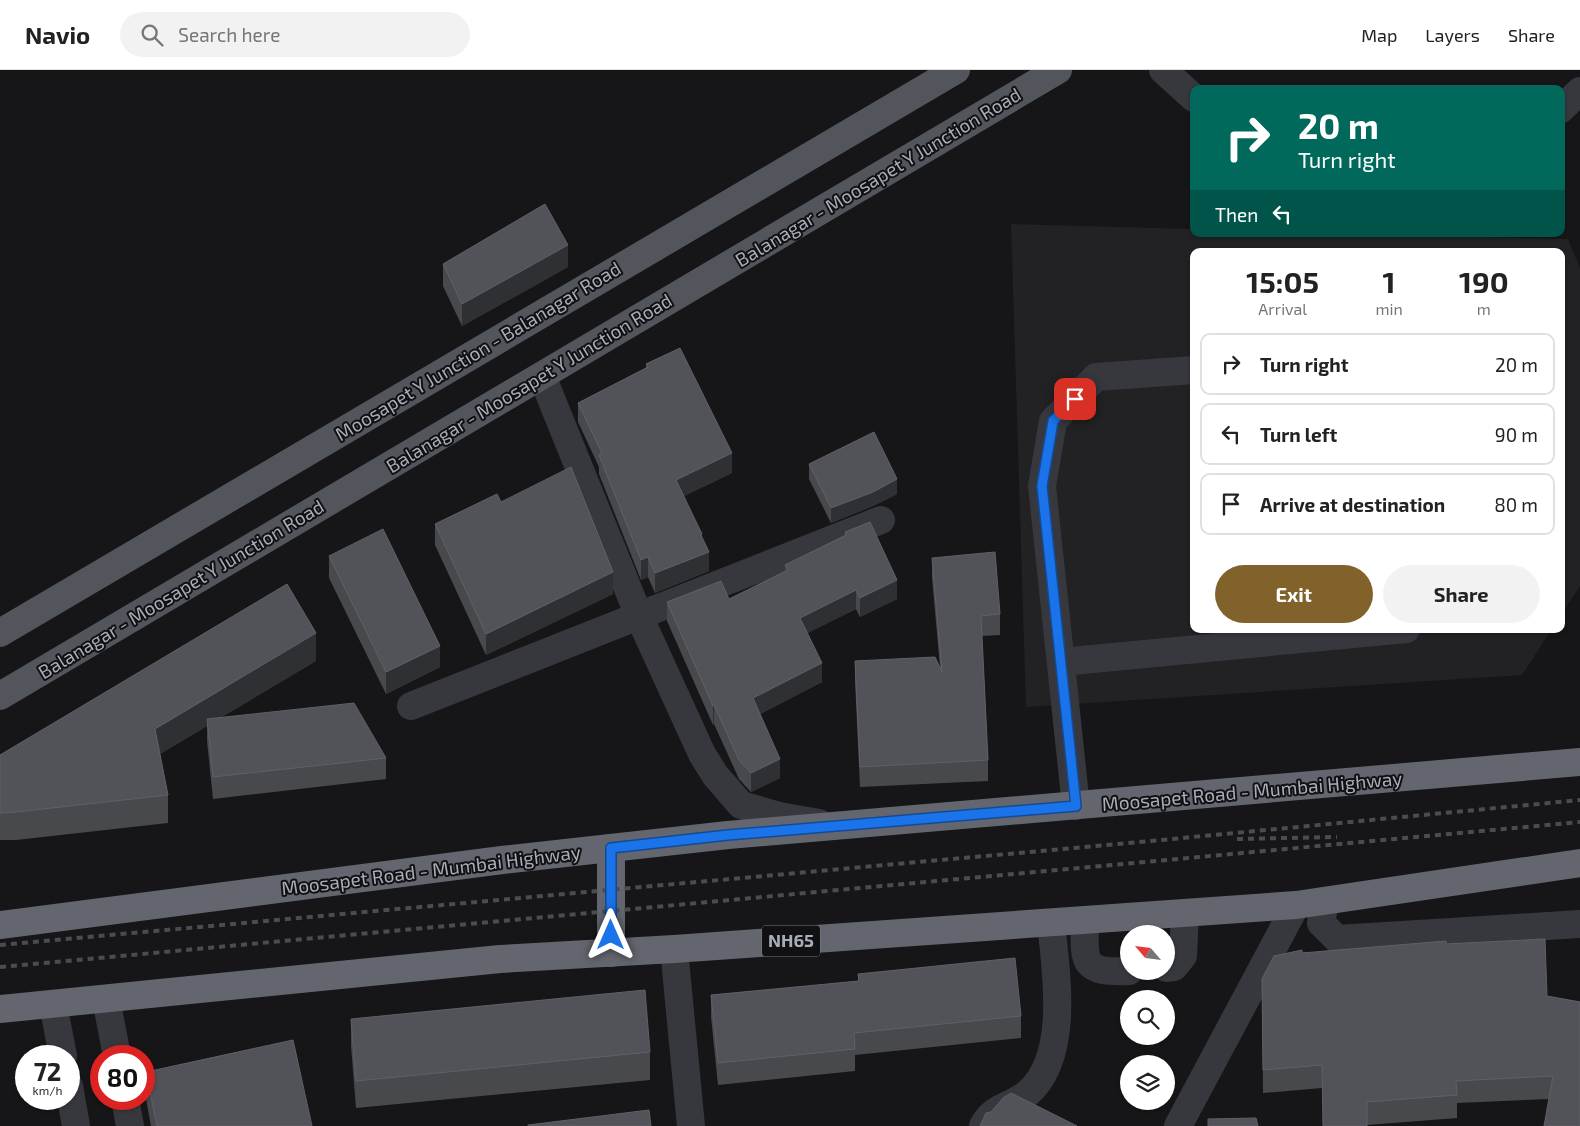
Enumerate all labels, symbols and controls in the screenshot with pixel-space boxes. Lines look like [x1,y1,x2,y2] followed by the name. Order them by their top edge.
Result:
[120,12,470,57] search box
[25,20,90,49] text: Navio
[138,21,166,49] icon: search
[178,23,280,46] text: Search here
[1361,24,1397,46] text: Map
[1425,24,1480,46] text: Layers
[1508,24,1555,46] text: Share
[731,82,1025,271] street label: Balanagar - Moosapet Y Junction Road
[1298,104,1379,146] text: 20 m
[1215,105,1280,170] icon: right
[1298,146,1396,172] text: Turn right
[1268,200,1296,228] icon: left
[1215,203,1258,226] text: Then
[331,256,625,445] street label: Moosapet Y Junction - Balanagar Road
[1246,263,1319,299] text: 15:05
[1383,263,1396,299] text: 1
[1459,263,1509,299] text: 190
[382,288,676,477] street label: Balanagar - Moosapet Y Junction Road
[1258,299,1307,318] text: Arrival
[1375,299,1403,318] text: min
[1477,299,1491,318] text: m
[1217,350,1245,378] icon: right
[1260,353,1348,376] text: Turn right
[1495,353,1538,376] text: 20 m
[1054,378,1096,420] pin
[1061,385,1089,413] icon: arrive
[1217,420,1245,448] icon: left
[1260,423,1337,446] text: Turn left
[1495,423,1538,446] text: 90 m
[1217,490,1245,518] icon: arrive
[1260,493,1445,516] text: Arrive at destination
[1494,493,1538,516] text: 80 m
[34,494,328,683] street label: Balanagar - Moosapet Y Junction Road
[1215,565,1373,623] button: Exit
[1383,565,1540,623] button: Share
[1101,766,1403,815] street label: Moosapet Road - Mumbai Highway
[280,840,582,899] street label: Moosapet Road - Mumbai Highway
[584,908,636,960] position arrow
[1120,925,1175,980] north arrow
[1120,925,1175,1110] map controls
[762,926,820,956] road number: NH65
[1120,990,1175,1045] button: search
[90,1045,155,1110] speed limit sign: 80
[1120,1055,1175,1110] button: layers
[34,1056,61,1086] text: 72
[33,1083,62,1097] text: km/h

